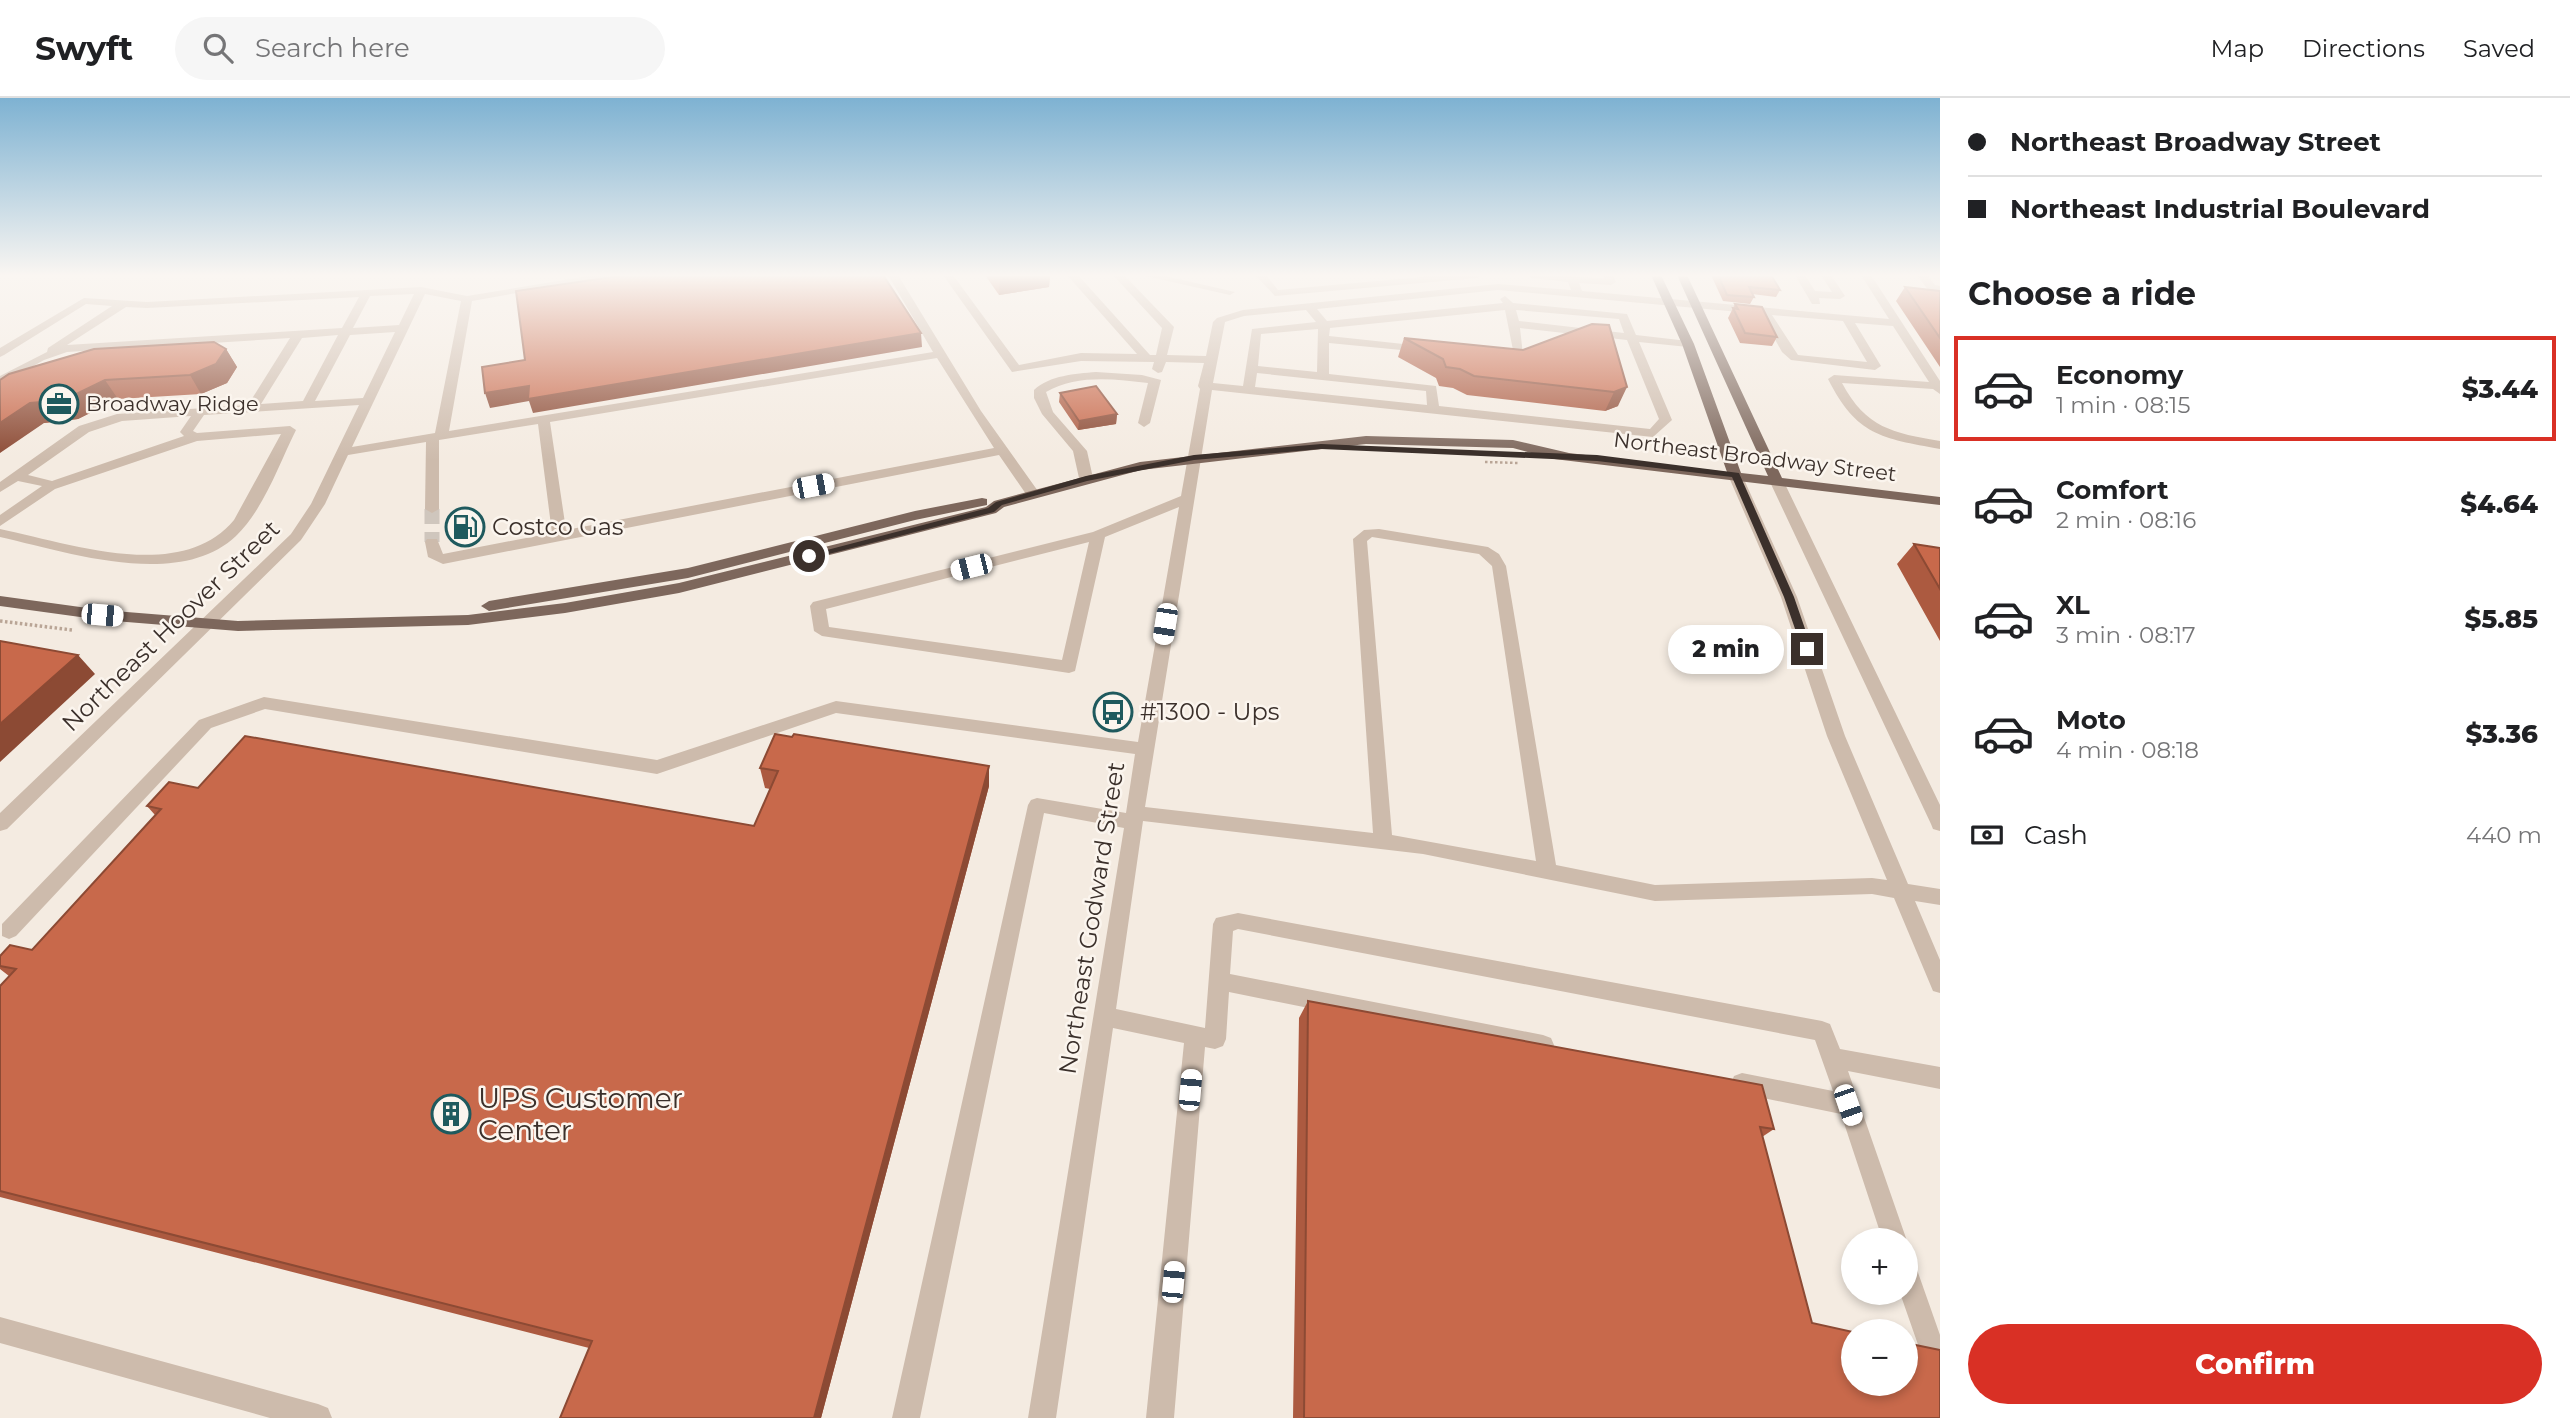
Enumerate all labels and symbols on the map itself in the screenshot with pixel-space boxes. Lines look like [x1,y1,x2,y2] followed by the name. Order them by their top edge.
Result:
[38,383,80,425] office icon: Broadway Ridge
[86,391,259,416] place label: Broadway Ridge
[1612,427,1898,486] street label: Northeast Broadway Street
[791,472,836,500] car
[444,506,486,548] fuel station icon: Costco Gas
[492,512,624,541] place label: Costco Gas
[56,514,286,737] street label: Northeast Hoover Street
[793,540,825,572] route start
[949,552,994,582] car
[1152,602,1179,646] car
[81,603,124,627] car
[1667,624,1783,674] callout: 2 min
[1791,633,1823,665] route end
[1092,691,1134,733] bus stop icon: #1300 - Ups
[1140,697,1279,726] place label: #1300 - Ups
[1052,760,1131,1076] street label: Northeast Godward Street
[1178,1068,1203,1112] car
[478,1081,683,1147] place label: UPS Customer Center
[1832,1082,1865,1128] car
[430,1093,472,1135] building icon: UPS Customer Center
[1161,1260,1186,1304] car

